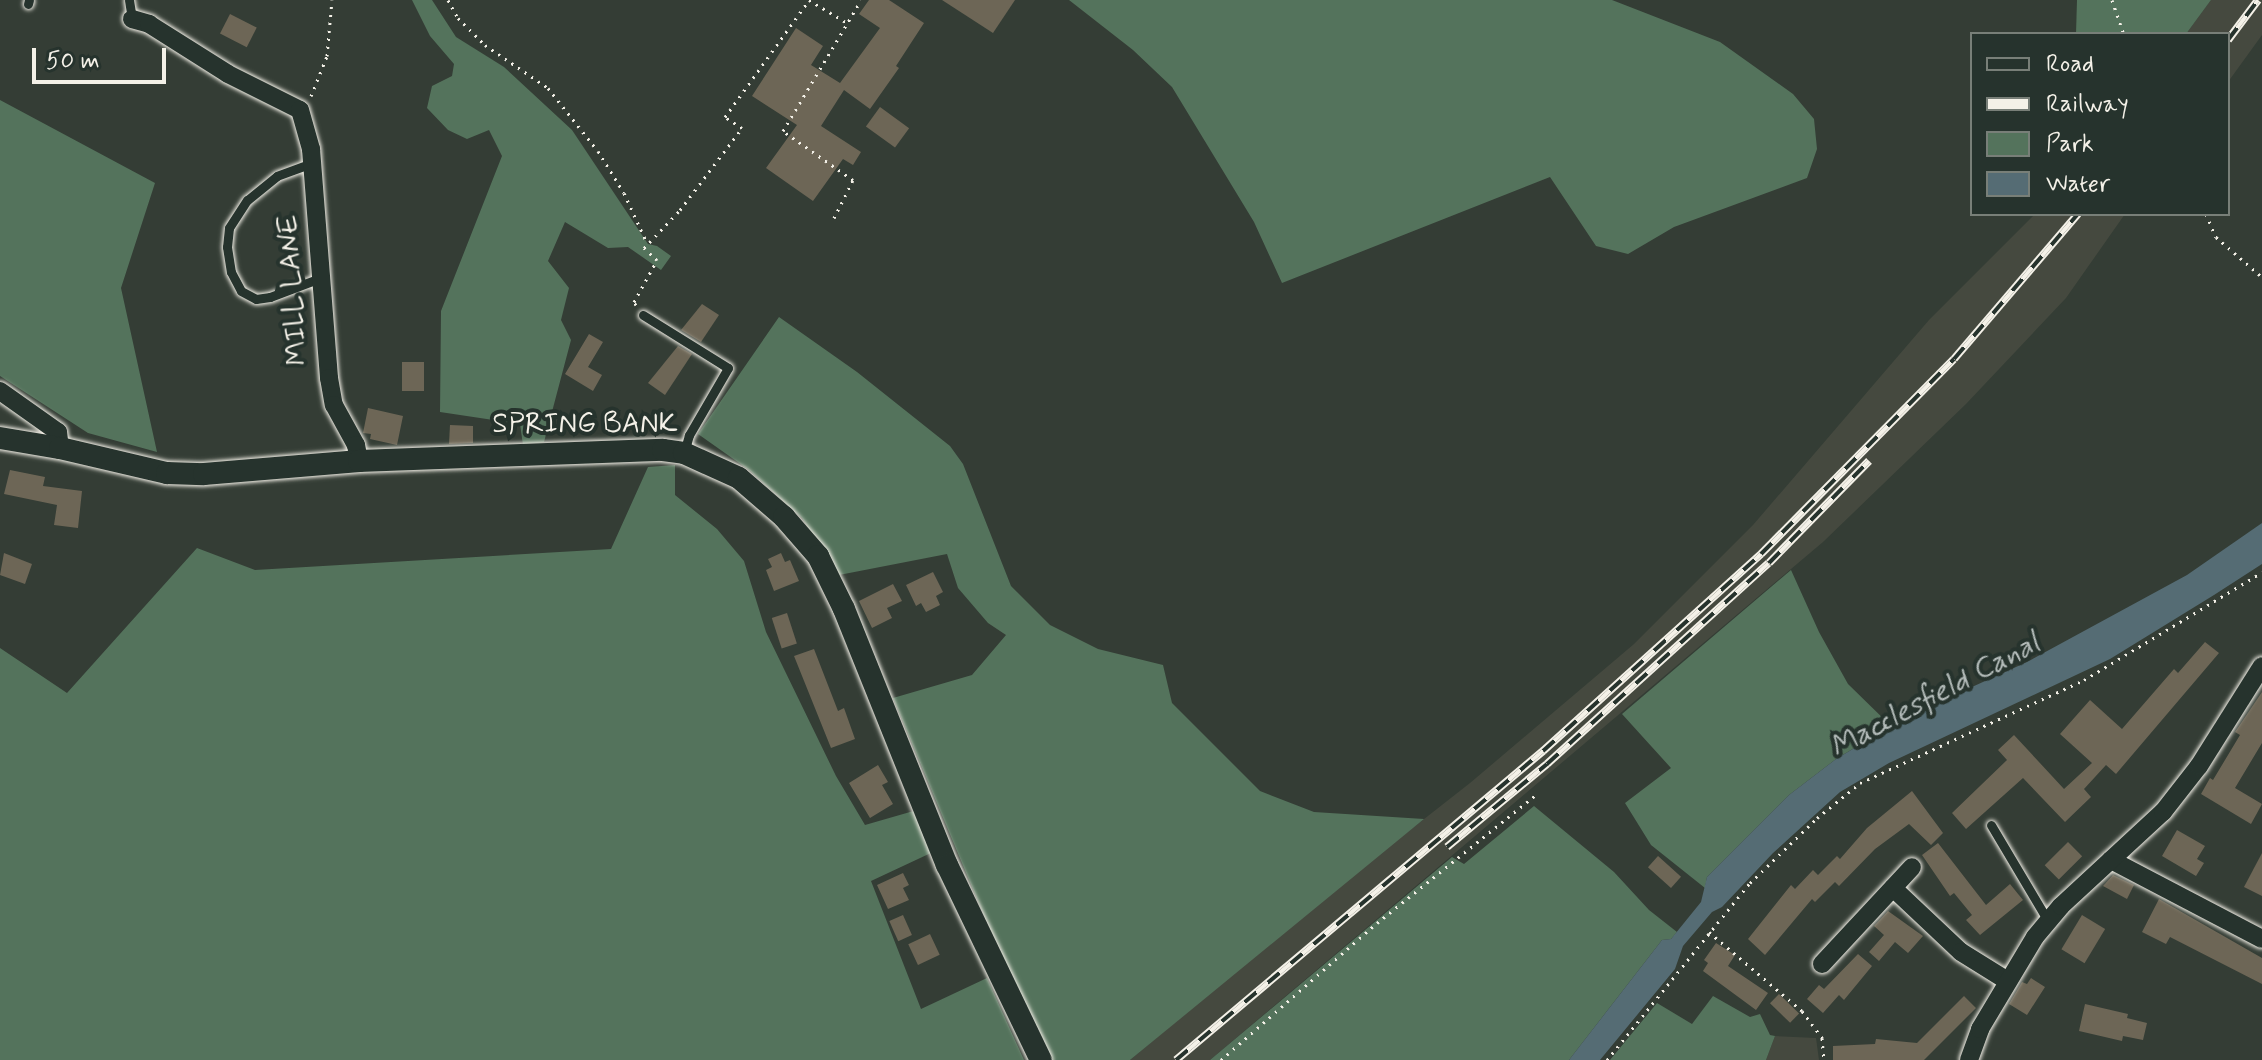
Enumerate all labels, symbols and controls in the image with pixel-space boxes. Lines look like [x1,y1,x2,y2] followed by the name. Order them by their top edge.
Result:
[36,32,170,82] scale bar
[1970,32,2230,216] legend
[46,46,100,77] text: 50 m
[2046,49,2094,80] text: Road
[2046,89,2129,120] text: Railway
[2046,129,2094,160] text: Park
[2046,169,2110,200] text: Water
[272,213,316,367] street label: MILL LANE
[494,408,676,442] street label: SPRING BANK
[1823,625,2047,767] water label: Macclesfield Canal

